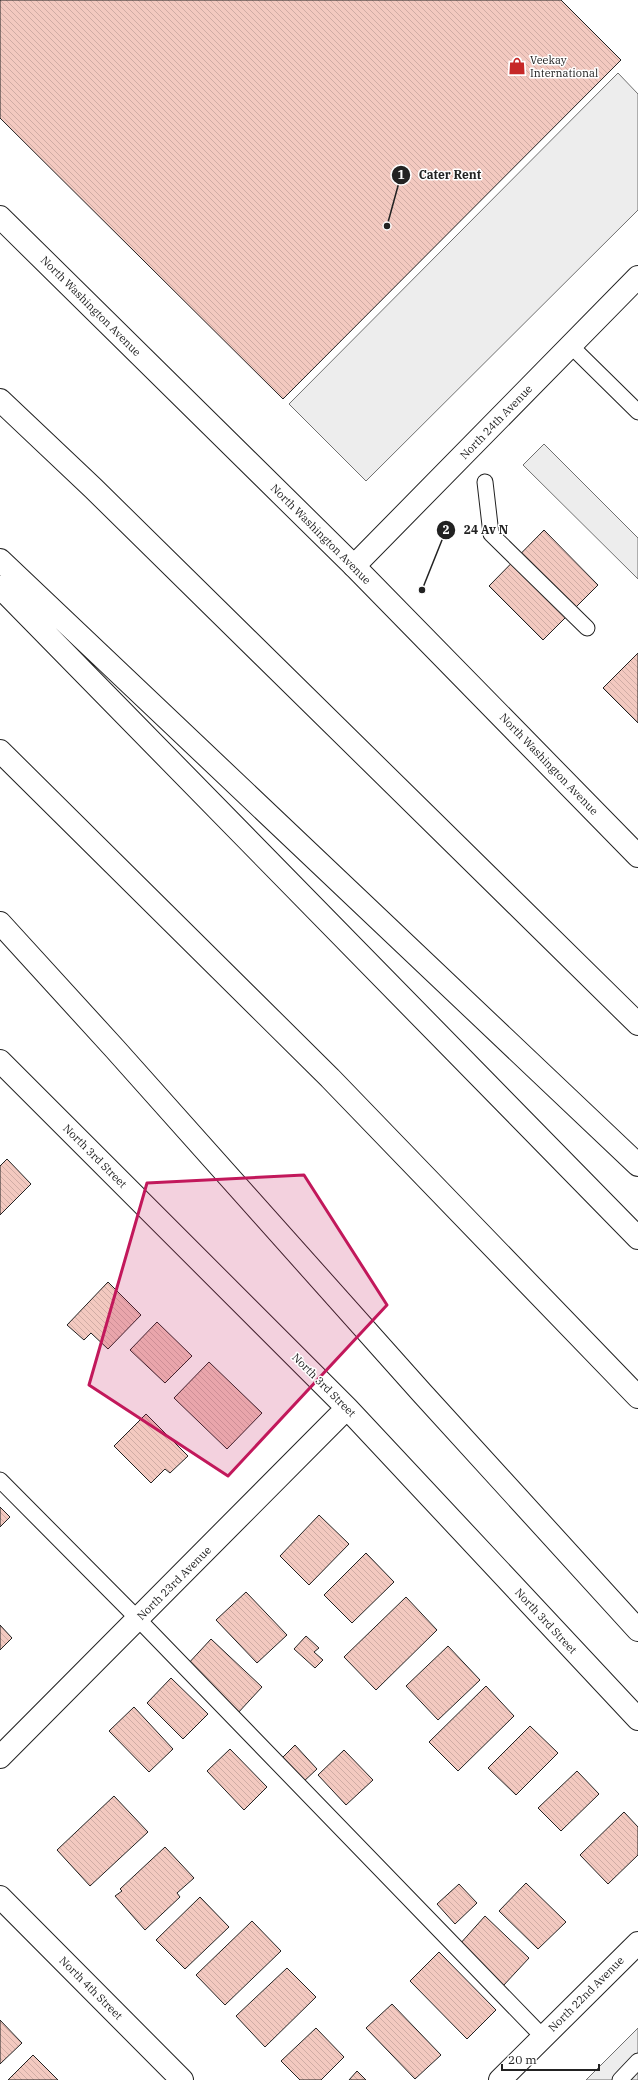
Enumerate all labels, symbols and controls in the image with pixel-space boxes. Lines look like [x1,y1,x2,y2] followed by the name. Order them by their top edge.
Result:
[530,53,598,80] place label: Veekay International
[507,56,527,76] shop icon: Veekay International
[391,163,490,187] callout: Cater Rent
[397,167,405,182] text: 1
[419,167,482,182] text: Cater Rent
[38,253,144,359] street label: North Washington Avenue
[457,382,535,462] street label: North 24th Avenue
[268,481,374,587] street label: North Washington Avenue
[436,518,516,542] callout: 24 Av N
[442,522,450,537] text: 2
[464,522,508,537] text: 24 Av N
[497,710,601,818] street label: North Washington Avenue
[60,1121,130,1191] street label: North 3rd Street
[289,1350,359,1420] street label: North 3rd Street
[134,1543,214,1623] street label: North 23rd Avenue
[512,1585,580,1657] street label: North 3rd Street
[56,1953,126,2023] street label: North 4th Street
[545,1953,627,2035] street label: North 22nd Avenue
[502,2046,599,2072] scale bar
[508,2052,537,2067] text: 20 m

